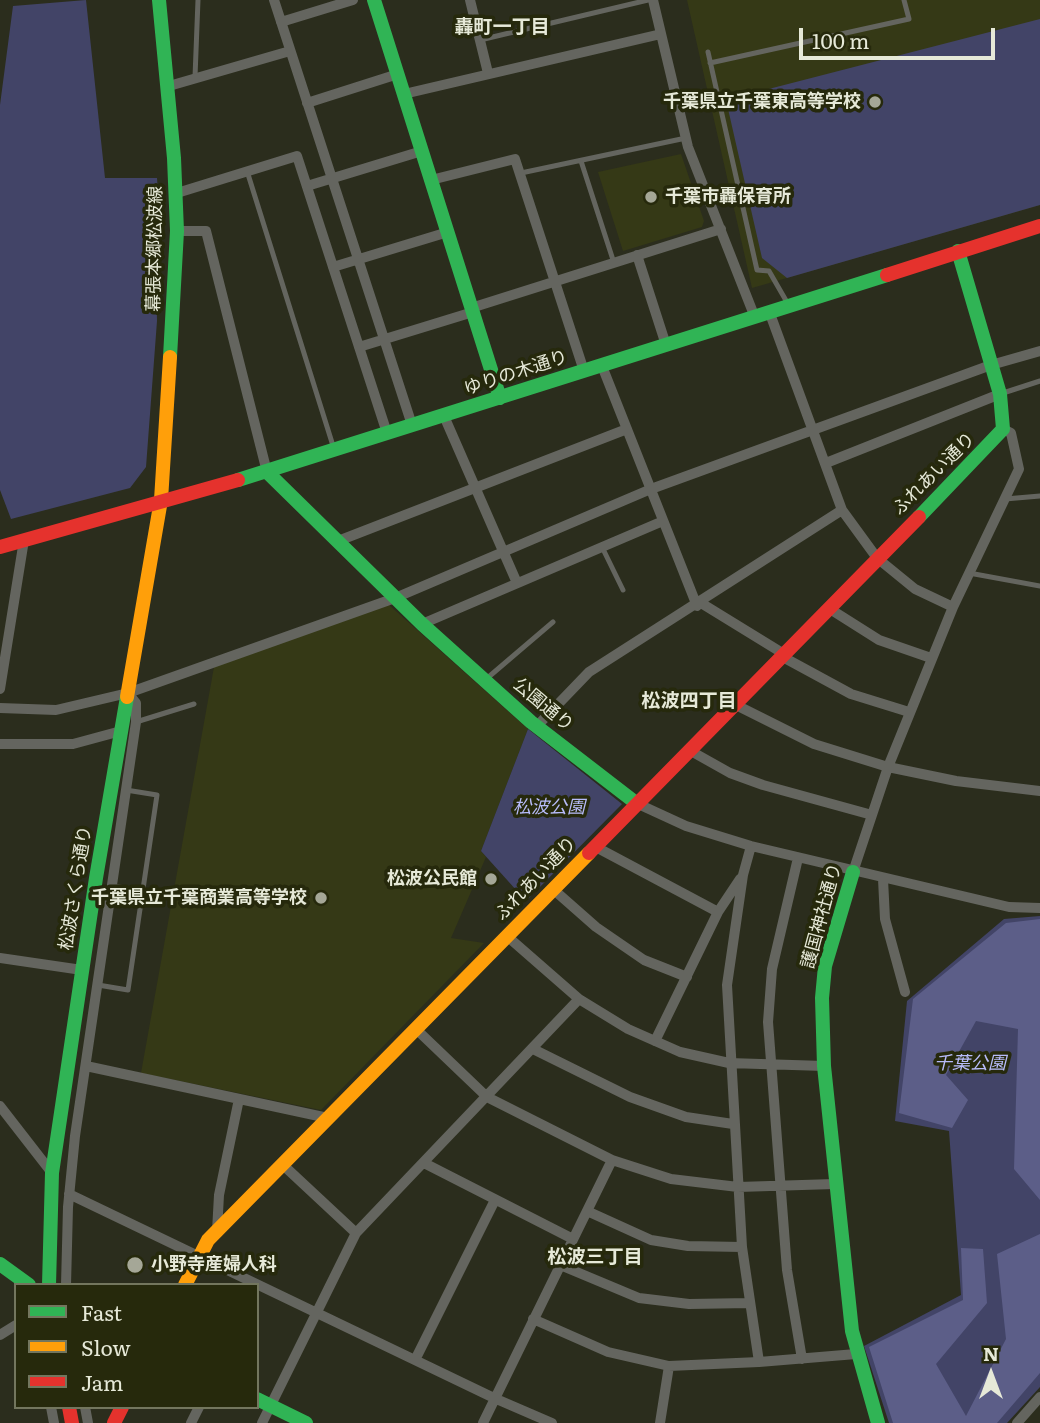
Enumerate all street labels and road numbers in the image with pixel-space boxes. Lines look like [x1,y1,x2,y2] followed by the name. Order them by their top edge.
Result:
[143,186,167,312] street label: 幕張本郷松波線
[461,346,571,400] street label: ゆりの木通り
[888,428,980,520] street label: ふれあい通り
[508,674,578,736] street label: 公園通り
[55,824,97,952] street label: 松波さくら通り
[491,833,581,925] street label: ふれあい通り
[798,861,846,971] street label: 護国神社通り

